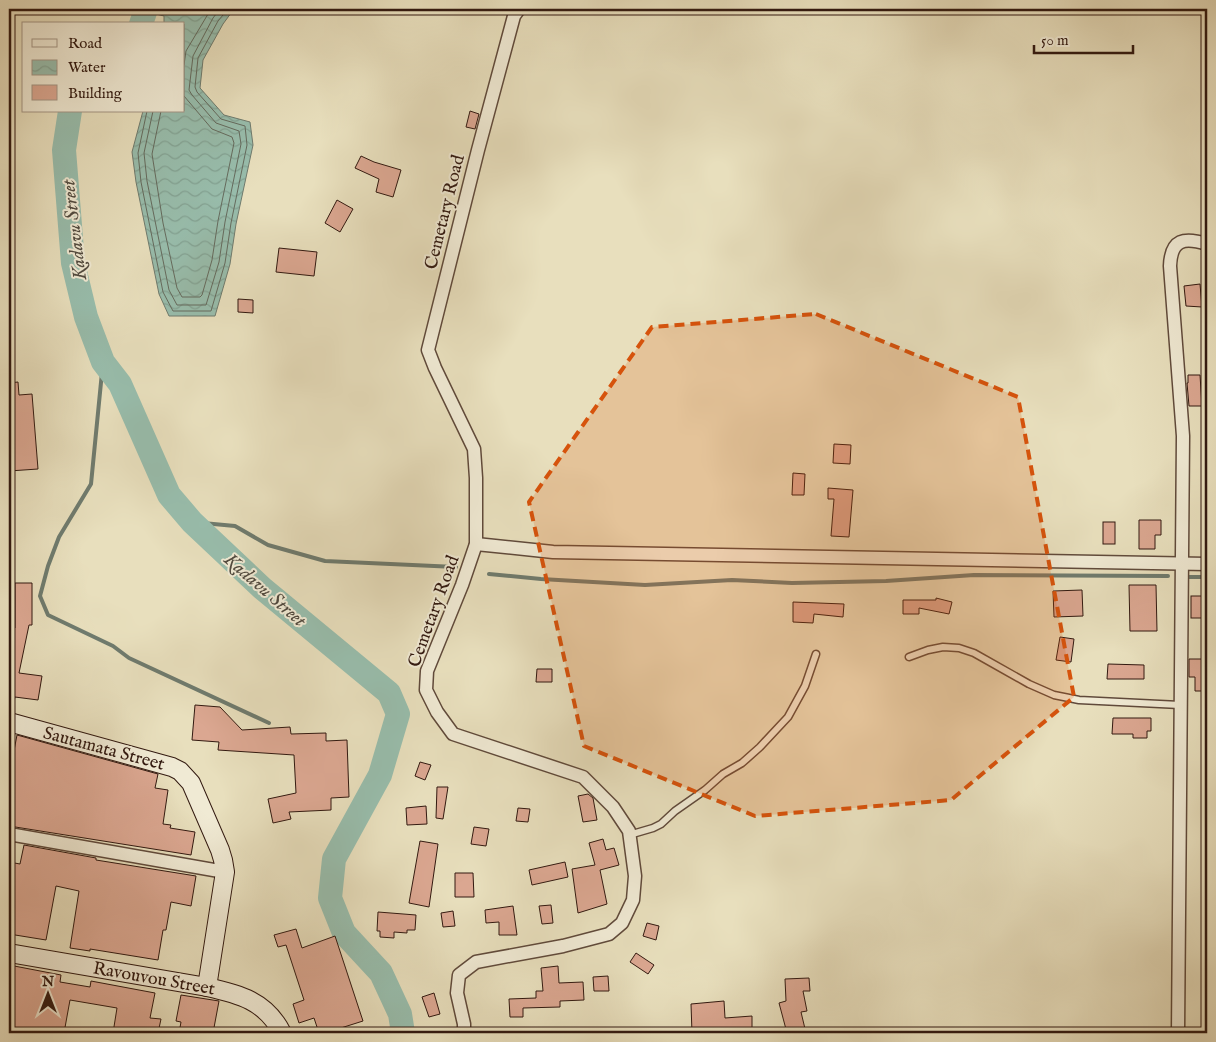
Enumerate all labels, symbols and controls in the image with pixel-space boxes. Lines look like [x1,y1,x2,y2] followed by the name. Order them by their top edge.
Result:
[22,22,185,112] legend
[1034,22,1132,54] scale bar
[1041,31,1069,50] text: 50 m
[68,34,103,53] text: Road
[68,58,106,77] text: Water
[68,84,123,103] text: Building
[420,152,471,272] street label: Cemetary Road
[57,177,93,282] water label: Kadavu Street
[218,548,311,633] water label: Kadavu Street
[404,552,465,671] street label: Cemetary Road
[40,722,167,777] street label: Sautamata Street
[91,957,217,1002] street label: Ravouvou Street
[22,970,72,1020] north arrow
[41,973,54,991] text: N

